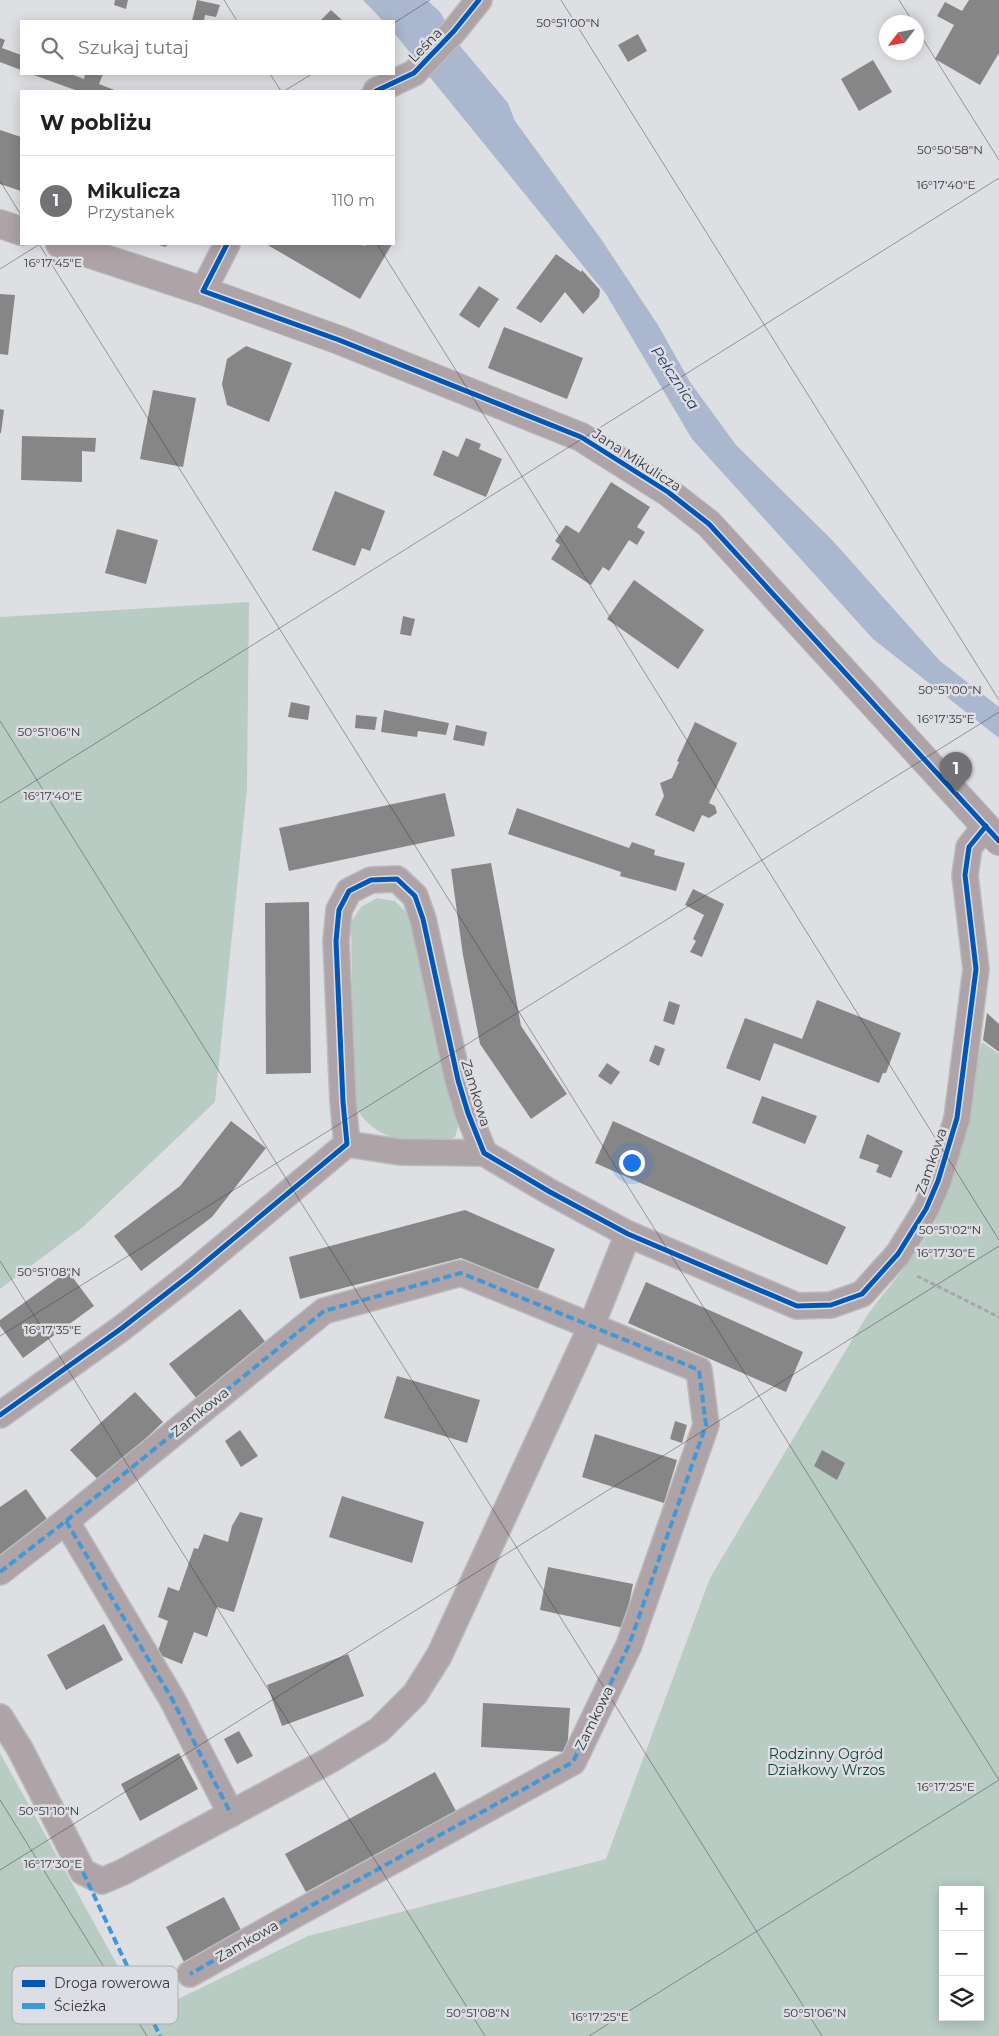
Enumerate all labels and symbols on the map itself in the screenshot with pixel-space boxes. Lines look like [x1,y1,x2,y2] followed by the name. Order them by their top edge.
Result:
[536,15,600,30] text: 50°51'00"N
[879,15,924,60] north arrow
[404,24,446,66] street label: Leśna
[917,142,983,157] text: 50°50'58"N
[916,177,976,192] text: 16°17'40"E
[24,255,82,270] text: 16°17'45"E
[647,342,704,413] water label: Pełcznica
[588,424,685,495] street label: Jana Mikulicza
[918,682,982,697] text: 50°51'00"N
[917,711,975,726] text: 16°17'35"E
[18,724,80,739] text: 50°51'06"N
[940,752,972,793] pin: 1
[23,788,83,803] text: 16°17'40"E
[457,1057,495,1129] street label: Zamkowa
[911,1125,951,1197] street label: Zamkowa
[619,1150,645,1176] your location
[919,1222,981,1237] text: 50°51'02"N
[917,1245,975,1260] text: 16°17'30"E
[17,1264,81,1279] text: 50°51'08"N
[24,1322,82,1337] text: 16°17'35"E
[167,1383,233,1441] street label: Zamkowa
[571,1683,617,1753] street label: Zamkowa
[767,1745,885,1779] park label: Rodzinny Ogród Działkowy Wrzos
[917,1779,975,1794] text: 16°17'25"E
[19,1803,79,1818] text: 50°51'10"N
[24,1856,82,1871] text: 16°17'30"E
[213,1916,281,1966] street label: Zamkowa
[12,1966,178,2024] legend
[54,1974,170,1992] text: Droga rowerowa
[54,1997,106,2015] text: Ścieżka
[446,2005,510,2020] text: 50°51'08"N
[784,2005,846,2020] text: 50°51'06"N
[571,2009,629,2024] text: 16°17'25"E

